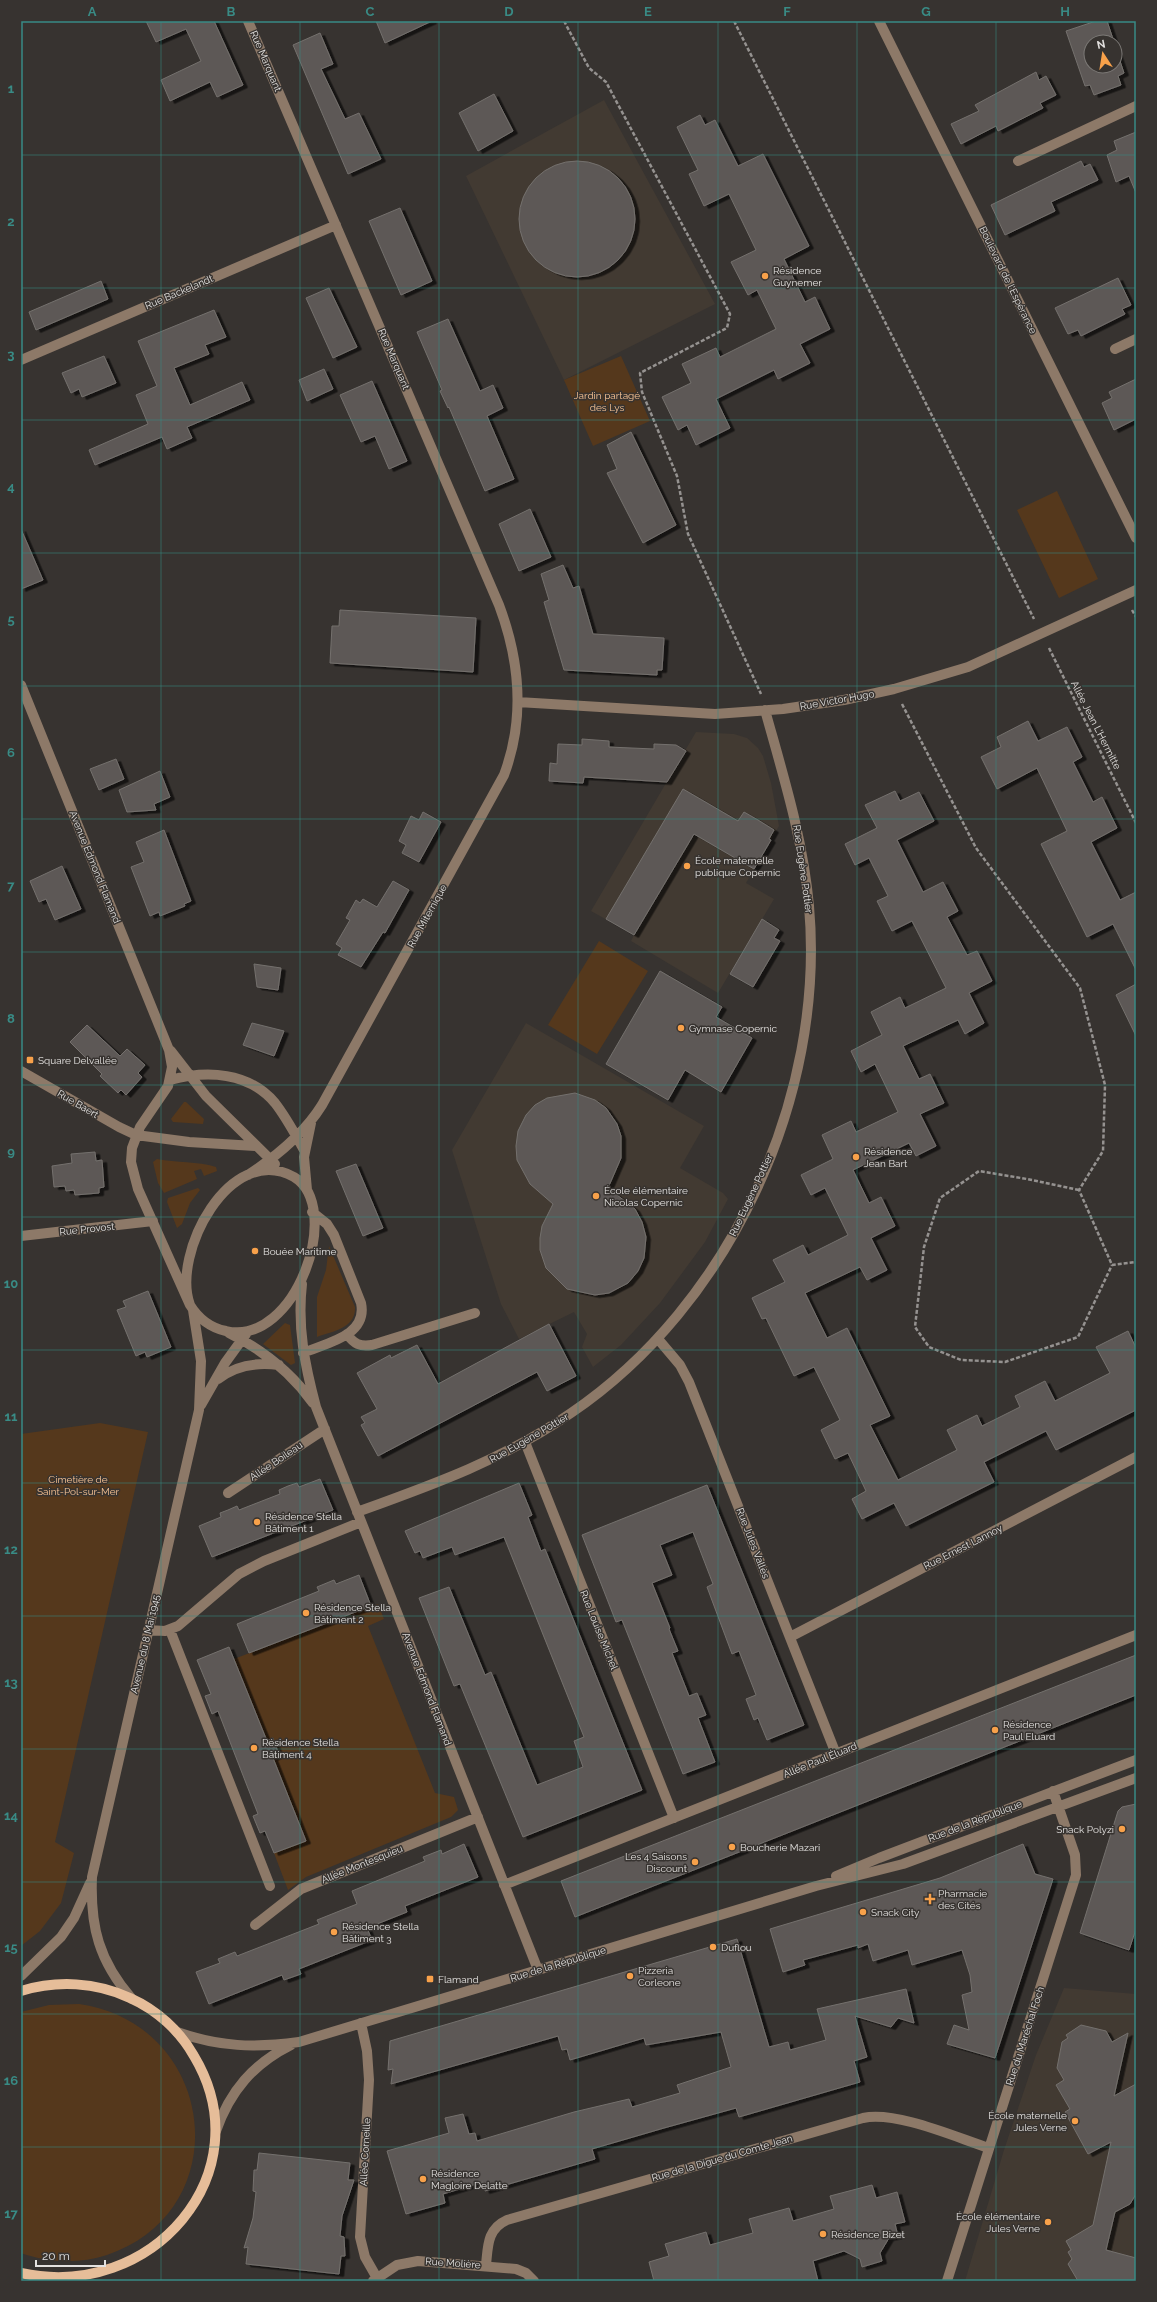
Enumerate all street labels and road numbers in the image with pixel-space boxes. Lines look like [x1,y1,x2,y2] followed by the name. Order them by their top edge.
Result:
[248,29,284,94] street label: Rue Marquant
[977,225,1039,336] street label: Boulevard de l'Espérance
[143,272,215,311] street label: Rue Backelandt
[376,327,412,392] street label: Rue Marquant
[1069,679,1123,771] street label: Allée Jean L'Hermitte
[799,688,875,712] street label: Rue Victor Hugo
[67,809,123,925] street label: Avenue Edmond Flamand
[791,824,815,914] street label: Rue Eugène Pottier
[405,882,449,949] street label: Rue Miternique
[55,1088,101,1121] street label: Rue Baert
[727,1152,775,1238] street label: Rue Eugène Pottier
[59,1221,116,1237] street label: Rue Provost
[488,1411,571,1465] street label: Rue Eugène Pottier
[248,1439,305,1483] street label: Allée Boileau
[734,1506,772,1580] street label: Rue Jules Vallès
[922,1522,1005,1572] street label: Rue Ernest Lannoy
[578,1589,620,1672] street label: Rue Louise Michel
[128,1593,162,1694] street label: Avenue du 8 Mai 1945
[400,1631,454,1747] street label: Avenue Edmond Flamand
[781,1740,859,1780] street label: Allée Paul Éluard
[927,1798,1024,1844] street label: Rue de la République
[320,1843,404,1885] street label: Allée Montesquieu
[509,1944,607,1984] street label: Rue de la République
[1004,1985,1046,2087] street label: Rue du Maréchal Foch
[358,2118,372,2186] street label: Allée Corneille
[650,2133,794,2183] street label: Rue de la Digue du Comte Jean
[425,2256,481,2270] street label: Rue Molière

